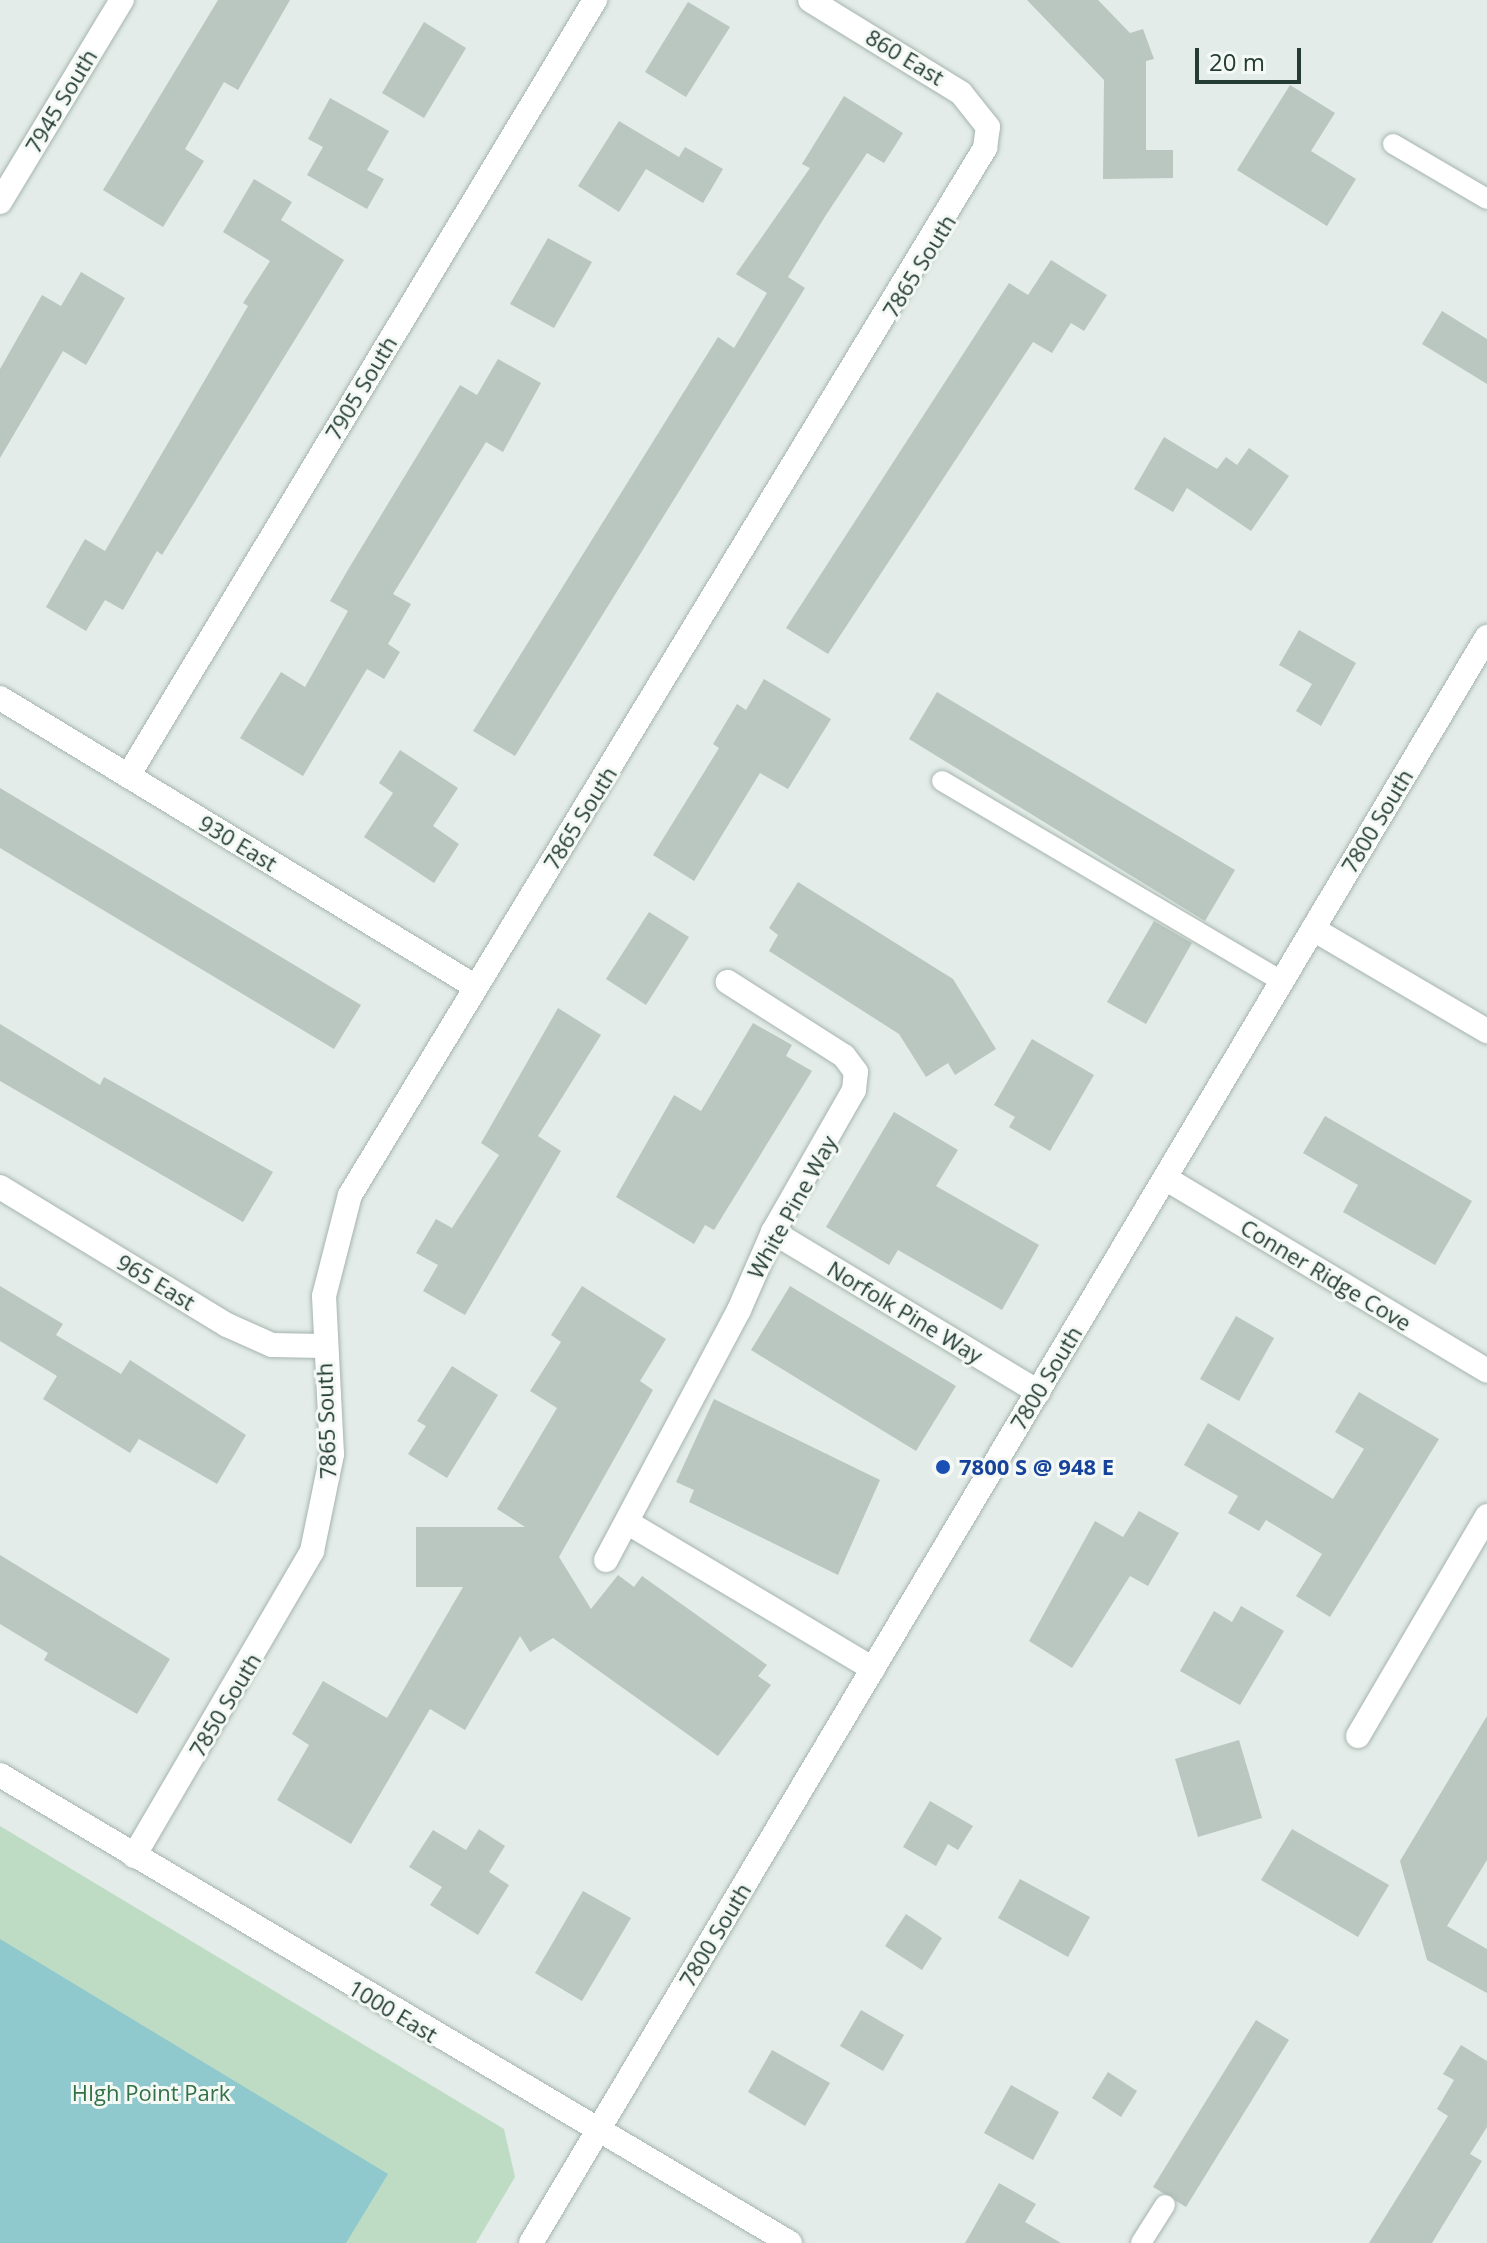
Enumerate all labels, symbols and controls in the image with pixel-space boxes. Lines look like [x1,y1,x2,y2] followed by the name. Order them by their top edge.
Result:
[861,23,949,91] street label: 860 East
[1199,32,1305,82] scale bar
[20,44,102,158] street label: 7945 South
[1209,45,1265,78] text: 20 m
[877,210,961,322] street label: 7865 South
[320,331,402,445] street label: 7905 South
[538,762,622,874] street label: 7865 South
[1336,764,1418,878] street label: 7800 South
[194,809,282,877] street label: 930 East
[742,1131,842,1283] street label: White Pine Way
[1236,1214,1416,1336] street label: Conner Ridge Cove
[112,1248,200,1316] street label: 965 East
[823,1255,987,1369] street label: Norfolk Pine Way
[1005,1321,1087,1435] street label: 7800 South
[311,1362,341,1480] street label: 7865 South
[959,1454,1114,1480] place label: 7800 S @ 948 E
[934,1458,952,1476] marker: 7800 S @ 948 E
[184,1648,266,1762] street label: 7850 South
[674,1878,756,1992] street label: 7800 South
[344,1974,442,2048] street label: 1000 East
[72,2080,230,2106] park label: HIgh Point Park

